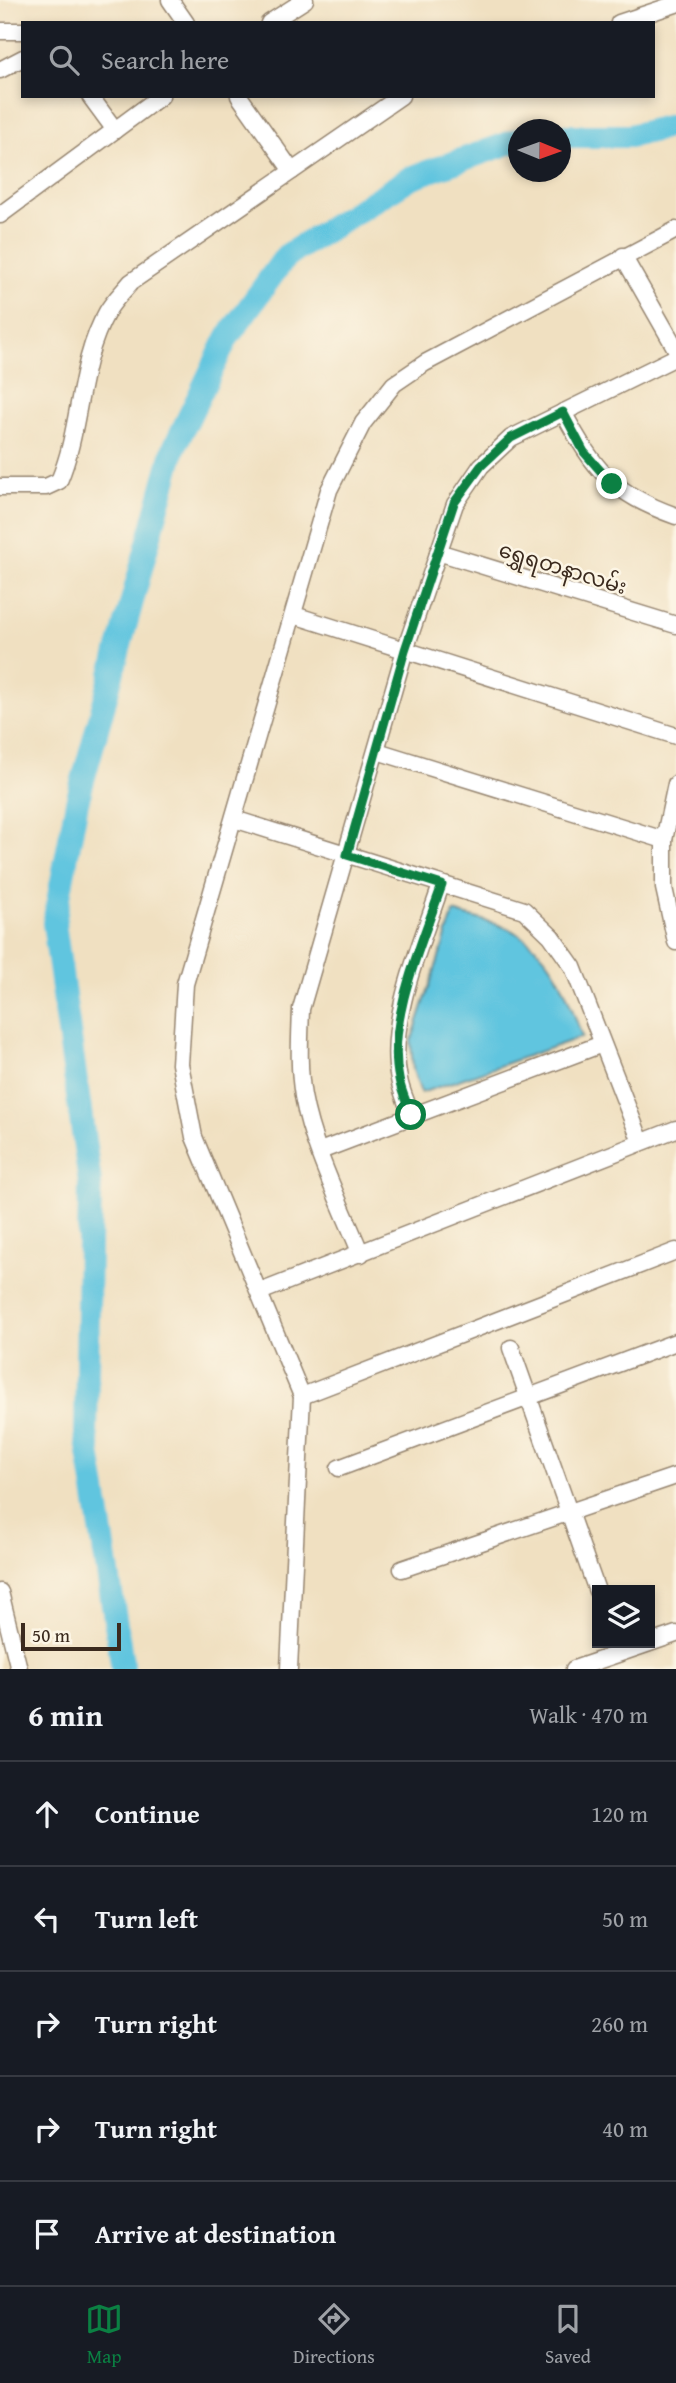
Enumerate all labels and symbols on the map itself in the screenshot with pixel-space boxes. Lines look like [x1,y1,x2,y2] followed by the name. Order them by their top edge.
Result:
[508,119,571,182] north arrow
[596,468,627,499] route end
[495,534,631,604] street label: ရွှေရတနာလမ်း
[395,1099,426,1130] route start
[21,1620,121,1652] scale bar

